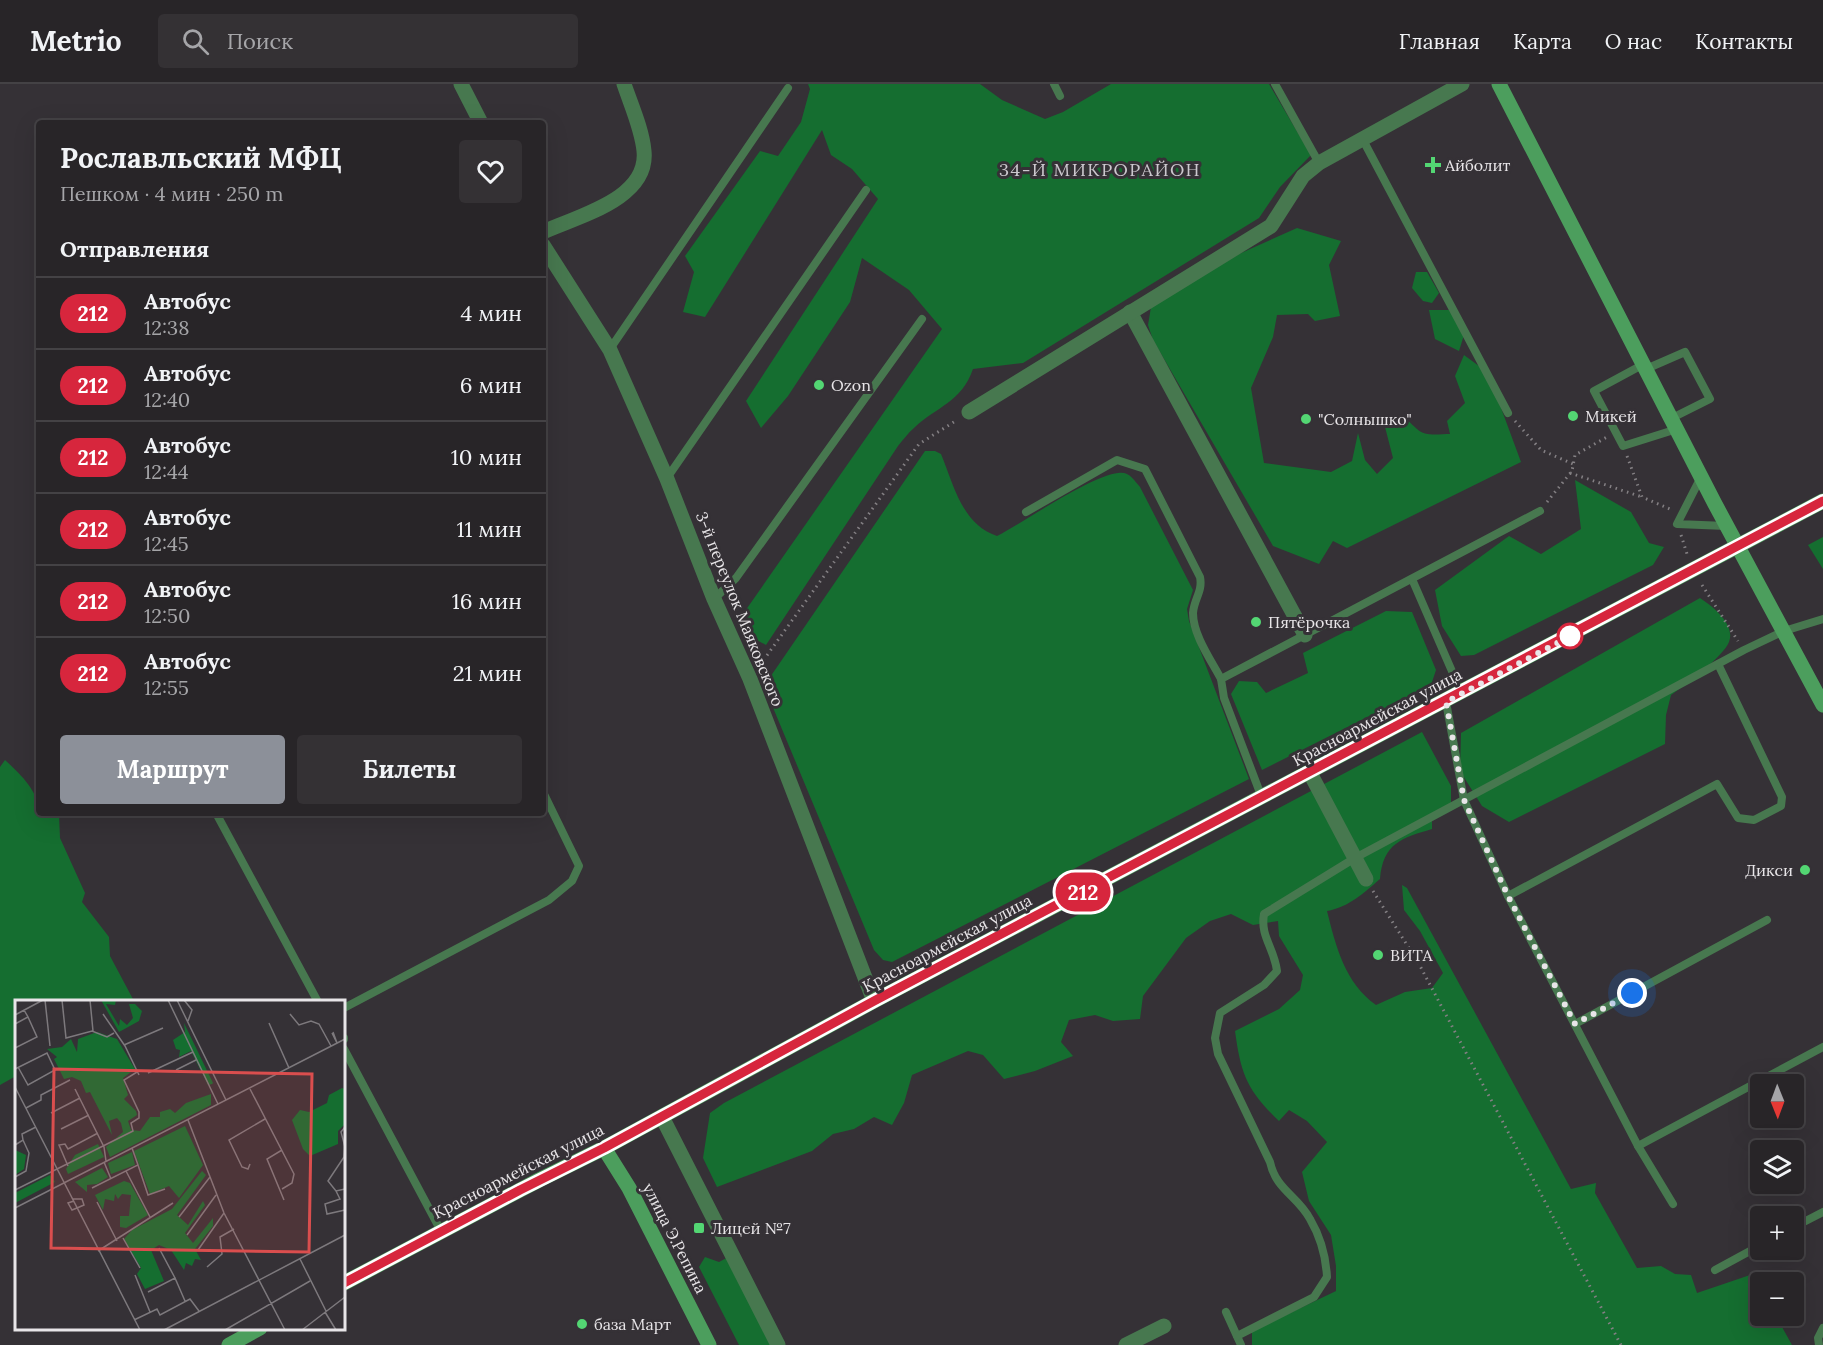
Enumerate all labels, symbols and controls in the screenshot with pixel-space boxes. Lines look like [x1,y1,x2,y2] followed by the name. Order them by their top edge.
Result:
[158,14,578,68] search box
[30,23,122,59] text: Metrio
[179,25,212,58] icon: search
[227,27,293,55] text: Поиск
[1399,28,1480,55] text: Главная
[1513,28,1572,55] text: Карта
[1605,28,1662,55] text: О нас
[1695,28,1793,55] text: Контакты
[60,140,342,176] text: Рославльский МФЦ
[459,140,522,203] button: heart
[1444,155,1511,175] place label: Айболит
[999,158,1201,181] district label: 34-Й МИКРОРАЙОН
[1426,158,1440,172] marker: Айболит
[60,181,283,206] text: Пешком · 4 мин · 250 m
[60,235,209,263] text: Отправления
[144,287,231,315] text: Автобус
[461,299,522,327] text: 4 мин
[78,300,108,327] text: 212
[144,315,189,340] text: 12:38
[144,359,231,387] text: Автобус
[460,371,522,399] text: 6 мин
[78,372,108,399] text: 212
[831,375,871,395] place label: Ozon
[812,378,826,392] marker: Ozon
[144,387,190,412] text: 12:40
[1585,406,1637,426] place label: Микей
[1318,409,1412,429] place label: "Солнышко"
[1566,409,1580,423] marker: Микей
[1299,412,1313,426] marker: "Солнышко"
[144,431,231,459] text: Автобус
[451,443,522,471] text: 10 мин
[78,444,108,471] text: 212
[144,459,189,484] text: 12:44
[144,503,231,531] text: Автобус
[692,509,788,709] street label: 3-й переулок Маяковского
[456,515,522,543] text: 11 мин
[78,516,108,543] text: 212
[144,531,189,556] text: 12:45
[144,575,231,603] text: Автобус
[452,587,522,615] text: 16 мин
[78,588,108,615] text: 212
[144,603,190,628] text: 12:50
[1268,612,1350,632] place label: Пятёрочка
[1249,615,1263,629] marker: Пятёрочка
[1557,623,1583,649] unlabelled marker
[144,647,231,675] text: Автобус
[453,659,522,687] text: 21 мин
[78,660,108,687] text: 212
[1289,664,1465,770] street label: Красноармейская улица
[144,675,189,700] text: 12:55
[60,735,285,804] button: Маршрут
[297,735,522,804] button: Билеты
[1745,860,1793,880] place label: Дикси
[1798,863,1812,877] marker: Дикси
[1048,872,1118,912] line badge: 212
[1068,879,1098,906] text: 212
[859,890,1035,996] street label: Красноармейская улица
[1390,945,1433,965] place label: ВИТА
[1371,948,1385,962] marker: ВИТА
[1617,978,1647,1008] your location
[15,1000,345,1330] inset map
[1750,1074,1804,1128] north arrow
[1750,1074,1804,1326] map controls
[429,1119,607,1223] street label: Красноармейская улица
[1750,1140,1804,1194] button: layers
[639,1179,711,1297] street label: улица Э.Репина
[1750,1206,1804,1260] button: +
[711,1218,791,1238] place label: Лицей №7
[692,1221,706,1235] marker: Лицей №7
[1750,1272,1804,1326] button: −
[594,1314,671,1334] place label: база Март
[575,1317,589,1331] marker: база Март

